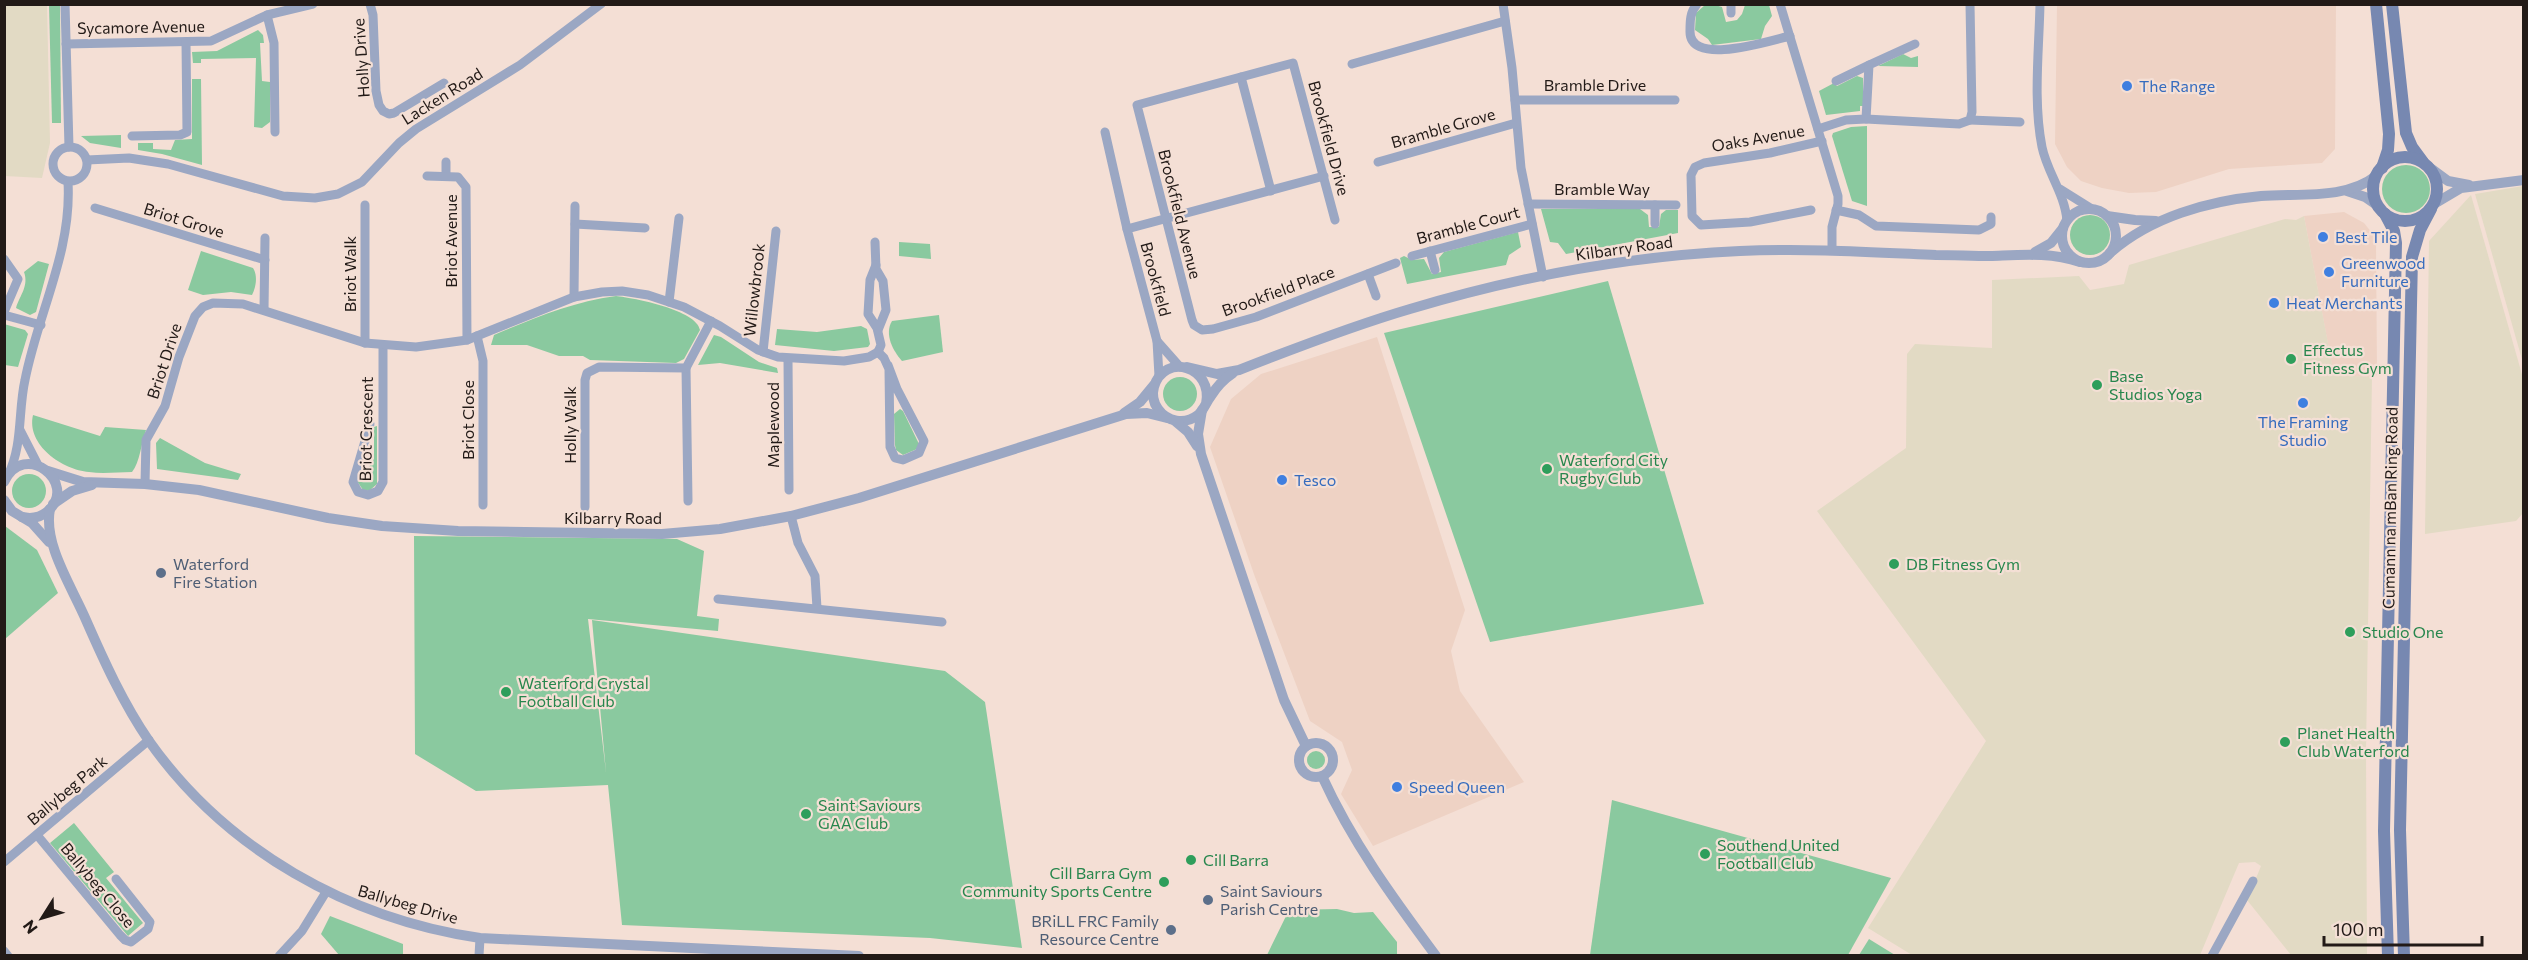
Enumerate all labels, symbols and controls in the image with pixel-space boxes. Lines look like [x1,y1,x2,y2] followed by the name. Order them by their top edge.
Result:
[77,16,205,37] street label: Sycamore Avenue
[348,18,373,98] street label: Holly Drive
[398,63,486,128] street label: Lacken Road
[1544,75,1646,94] street label: Bramble Drive
[2139,76,2215,95] place label: The Range
[1305,78,1354,197] street label: Brookfield Drive
[2120,79,2134,93] marker: The Range
[1389,104,1497,151] street label: Bramble Grove
[1710,120,1806,155] street label: Oaks Avenue
[1155,147,1205,281] street label: Brookfield Avenue
[1554,179,1650,198] street label: Bramble Way
[441,194,460,288] street label: Briot Avenue
[141,198,227,241] street label: Briot Grove
[1414,201,1522,247] street label: Bramble Court
[2335,227,2398,246] place label: Best Tile
[2316,230,2330,244] marker: Best Tile
[1574,231,1674,264] street label: Kilbarry Road
[340,235,359,312] street label: Briot Walk
[1137,240,1175,318] street label: Brookfield
[739,242,768,338] street label: Willowbrook
[2341,253,2426,290] place label: Greenwood Furniture
[1219,261,1337,320] street label: Brookfield Place
[2322,265,2336,279] marker: Greenwood Furniture
[2286,293,2403,312] place label: Heat Merchants
[2267,296,2281,310] marker: Heat Merchants
[142,321,185,401] street label: Briot Drive
[2303,340,2392,377] place label: Effectus Fitness Gym
[2284,352,2298,366] marker: Effectus Fitness Gym
[2109,366,2202,403] place label: Base Studios Yoga
[355,376,376,482] street label: Briot Crescent
[2090,378,2104,392] marker: Base Studios Yoga
[458,380,477,460] street label: Briot Close
[763,382,782,468] street label: Maplewood
[560,386,579,464] street label: Holly Walk
[2296,396,2310,410] marker: The Framing Studio
[2378,407,2401,609] street label: Cumann na mBan Ring Road
[2258,412,2349,449] place label: The Framing Studio
[1559,450,1668,487] place label: Waterford City Rugby Club
[1540,462,1554,476] marker: Waterford City Rugby Club
[1294,470,1336,489] place label: Tesco
[1275,473,1289,487] marker: Tesco
[564,508,662,527] street label: Kilbarry Road
[173,554,257,591] place label: Waterford Fire Station
[1906,554,2020,573] place label: DB Fitness Gym
[1887,557,1901,571] marker: DB Fitness Gym
[154,566,168,580] marker: Waterford Fire Station
[2362,622,2443,641] place label: Studio One
[2343,625,2357,639] marker: Studio One
[518,673,649,710] place label: Waterford Crystal Football Club
[499,685,513,699] marker: Waterford Crystal Football Club
[2297,723,2409,760] place label: Planet Health Club Waterford
[2278,735,2292,749] marker: Planet Health Club Waterford
[23,751,111,828] street label: Ballybeg Park
[1409,777,1505,796] place label: Speed Queen
[1390,780,1404,794] marker: Speed Queen
[818,795,920,832] place label: Saint Saviours GAA Club
[799,807,813,821] marker: Saint Saviours GAA Club
[1717,835,1840,872] place label: Southend United Football Club
[57,838,139,931] street label: Ballybeg Close
[1698,847,1712,861] marker: Southend United Football Club
[1203,850,1269,869] place label: Cill Barra
[1184,853,1198,867] marker: Cill Barra
[962,863,1152,900] place label: Cill Barra Gym Community Sports Centre
[1157,875,1171,889] marker: Cill Barra Gym Community Sports Centre
[356,880,460,927] street label: Ballybeg Drive
[1220,881,1322,918] place label: Saint Saviours Parish Centre
[12,888,72,948] north arrow
[1201,893,1215,907] marker: Saint Saviours Parish Centre
[2324,909,2482,947] scale bar
[1031,911,1159,948] place label: BRiLL FRC Family Resource Centre
[18,917,41,938] text: N
[2333,918,2383,940] text: 100 m
[1164,923,1178,937] marker: BRiLL FRC Family Resource Centre

